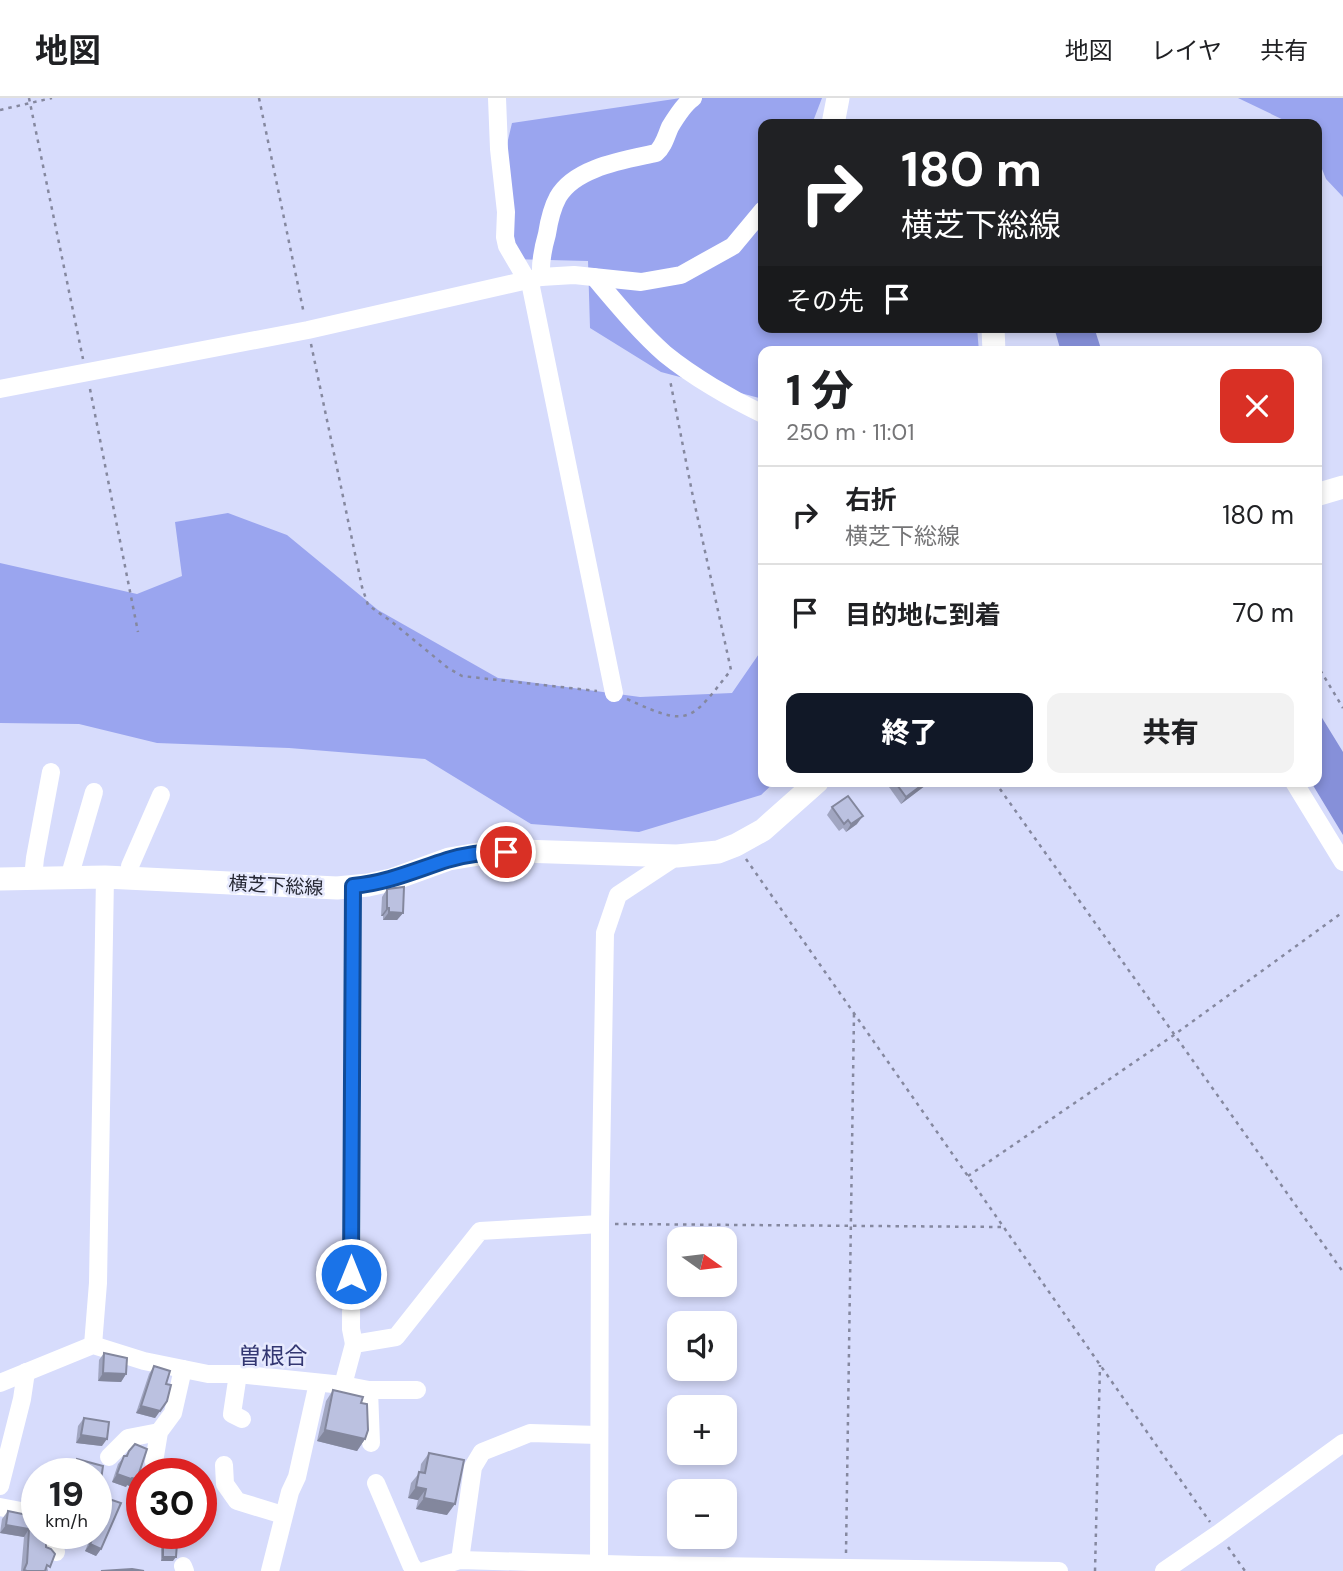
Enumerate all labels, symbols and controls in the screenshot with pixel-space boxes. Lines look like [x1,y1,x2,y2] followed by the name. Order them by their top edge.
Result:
[35,29,101,72] text: 地図
[1065,35,1113,66] text: 地図
[1151,35,1222,66] text: レイヤ
[1260,35,1308,66] text: 共有
[901,137,1042,201] text: 180 m
[786,147,877,238] icon: right
[901,204,1061,246] text: 横芝下総線
[878,280,916,318] icon: arrive
[786,284,864,318] text: その先
[786,363,853,418] text: 1 分
[1220,369,1294,443] button: close
[786,417,914,447] text: 250 m · 11:01
[845,483,897,517] text: 右折
[786,496,824,534] icon: right
[1222,498,1294,532] text: 180 m
[845,521,960,551] text: 横芝下総線
[786,594,824,632] icon: arrive
[1233,596,1294,630] text: 70 m
[845,598,1001,632] text: 目的地に到着
[786,693,1033,773] button: 終了
[1047,693,1294,773] button: 共有
[476,822,536,882] pin
[487,833,525,871] icon: arrive
[228,871,324,900] street label: 横芝下総線
[667,1227,737,1297] north arrow
[667,1227,737,1549] map controls
[314,1237,388,1311] position arrow
[667,1311,737,1381] button: sound
[239,1341,308,1371] district label: 曽根合
[667,1395,737,1465] button: +
[126,1458,217,1549] speed limit sign: 30
[49,1471,84,1517] text: 19
[667,1479,737,1549] button: −
[45,1509,88,1533] text: km/h

